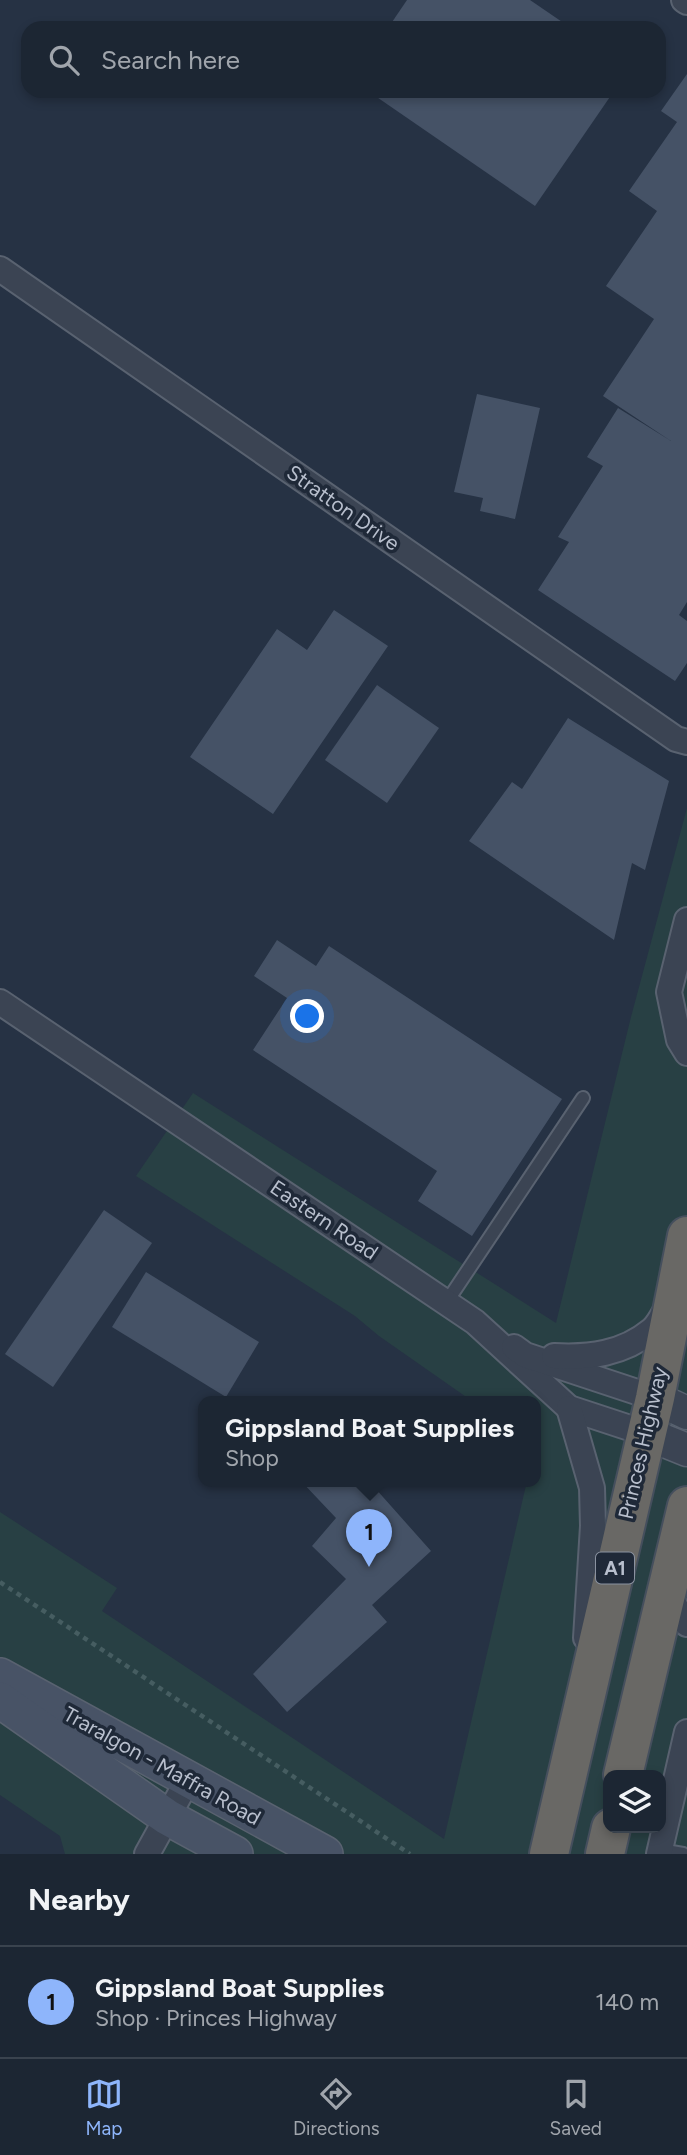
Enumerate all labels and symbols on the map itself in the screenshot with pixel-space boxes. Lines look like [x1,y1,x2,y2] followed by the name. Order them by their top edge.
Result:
[282,459,405,556] street label: Stratton Drive
[290,999,324,1033] your location
[266,1174,383,1265] street label: Eastern Road
[613,1364,672,1522] street label: Princes Highway
[346,1509,392,1567] pin: 1
[596,1552,634,1584] road number: A1
[59,1701,265,1830] street label: Traralgon - Maffra Road

